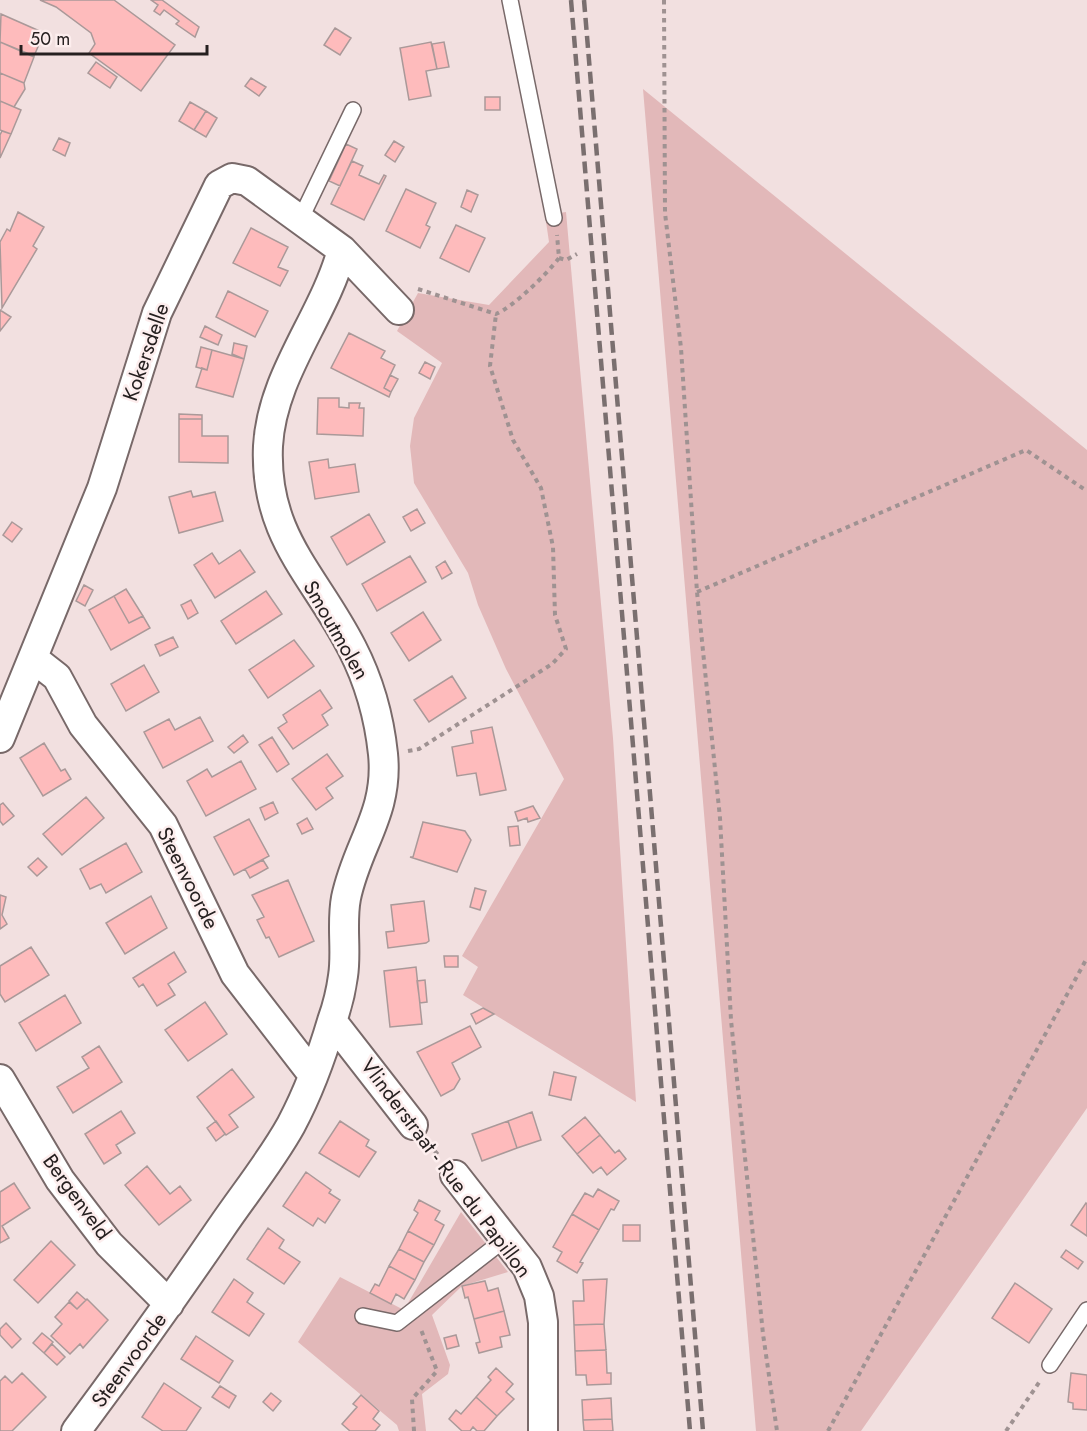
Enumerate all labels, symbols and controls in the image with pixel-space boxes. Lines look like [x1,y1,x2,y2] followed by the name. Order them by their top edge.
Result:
[21,18,207,56] scale bar
[30,26,70,52] text: 50 m
[115,299,177,405] street label: Kokersdelle
[296,575,376,685] street label: Smoutmolen
[149,822,227,934] street label: Steenvoorde
[353,1052,539,1284] street label: Vlinderstraat - Rue du Papillon
[36,1148,118,1246] street label: Bergenveld
[84,1306,174,1414] street label: Steenvoorde

